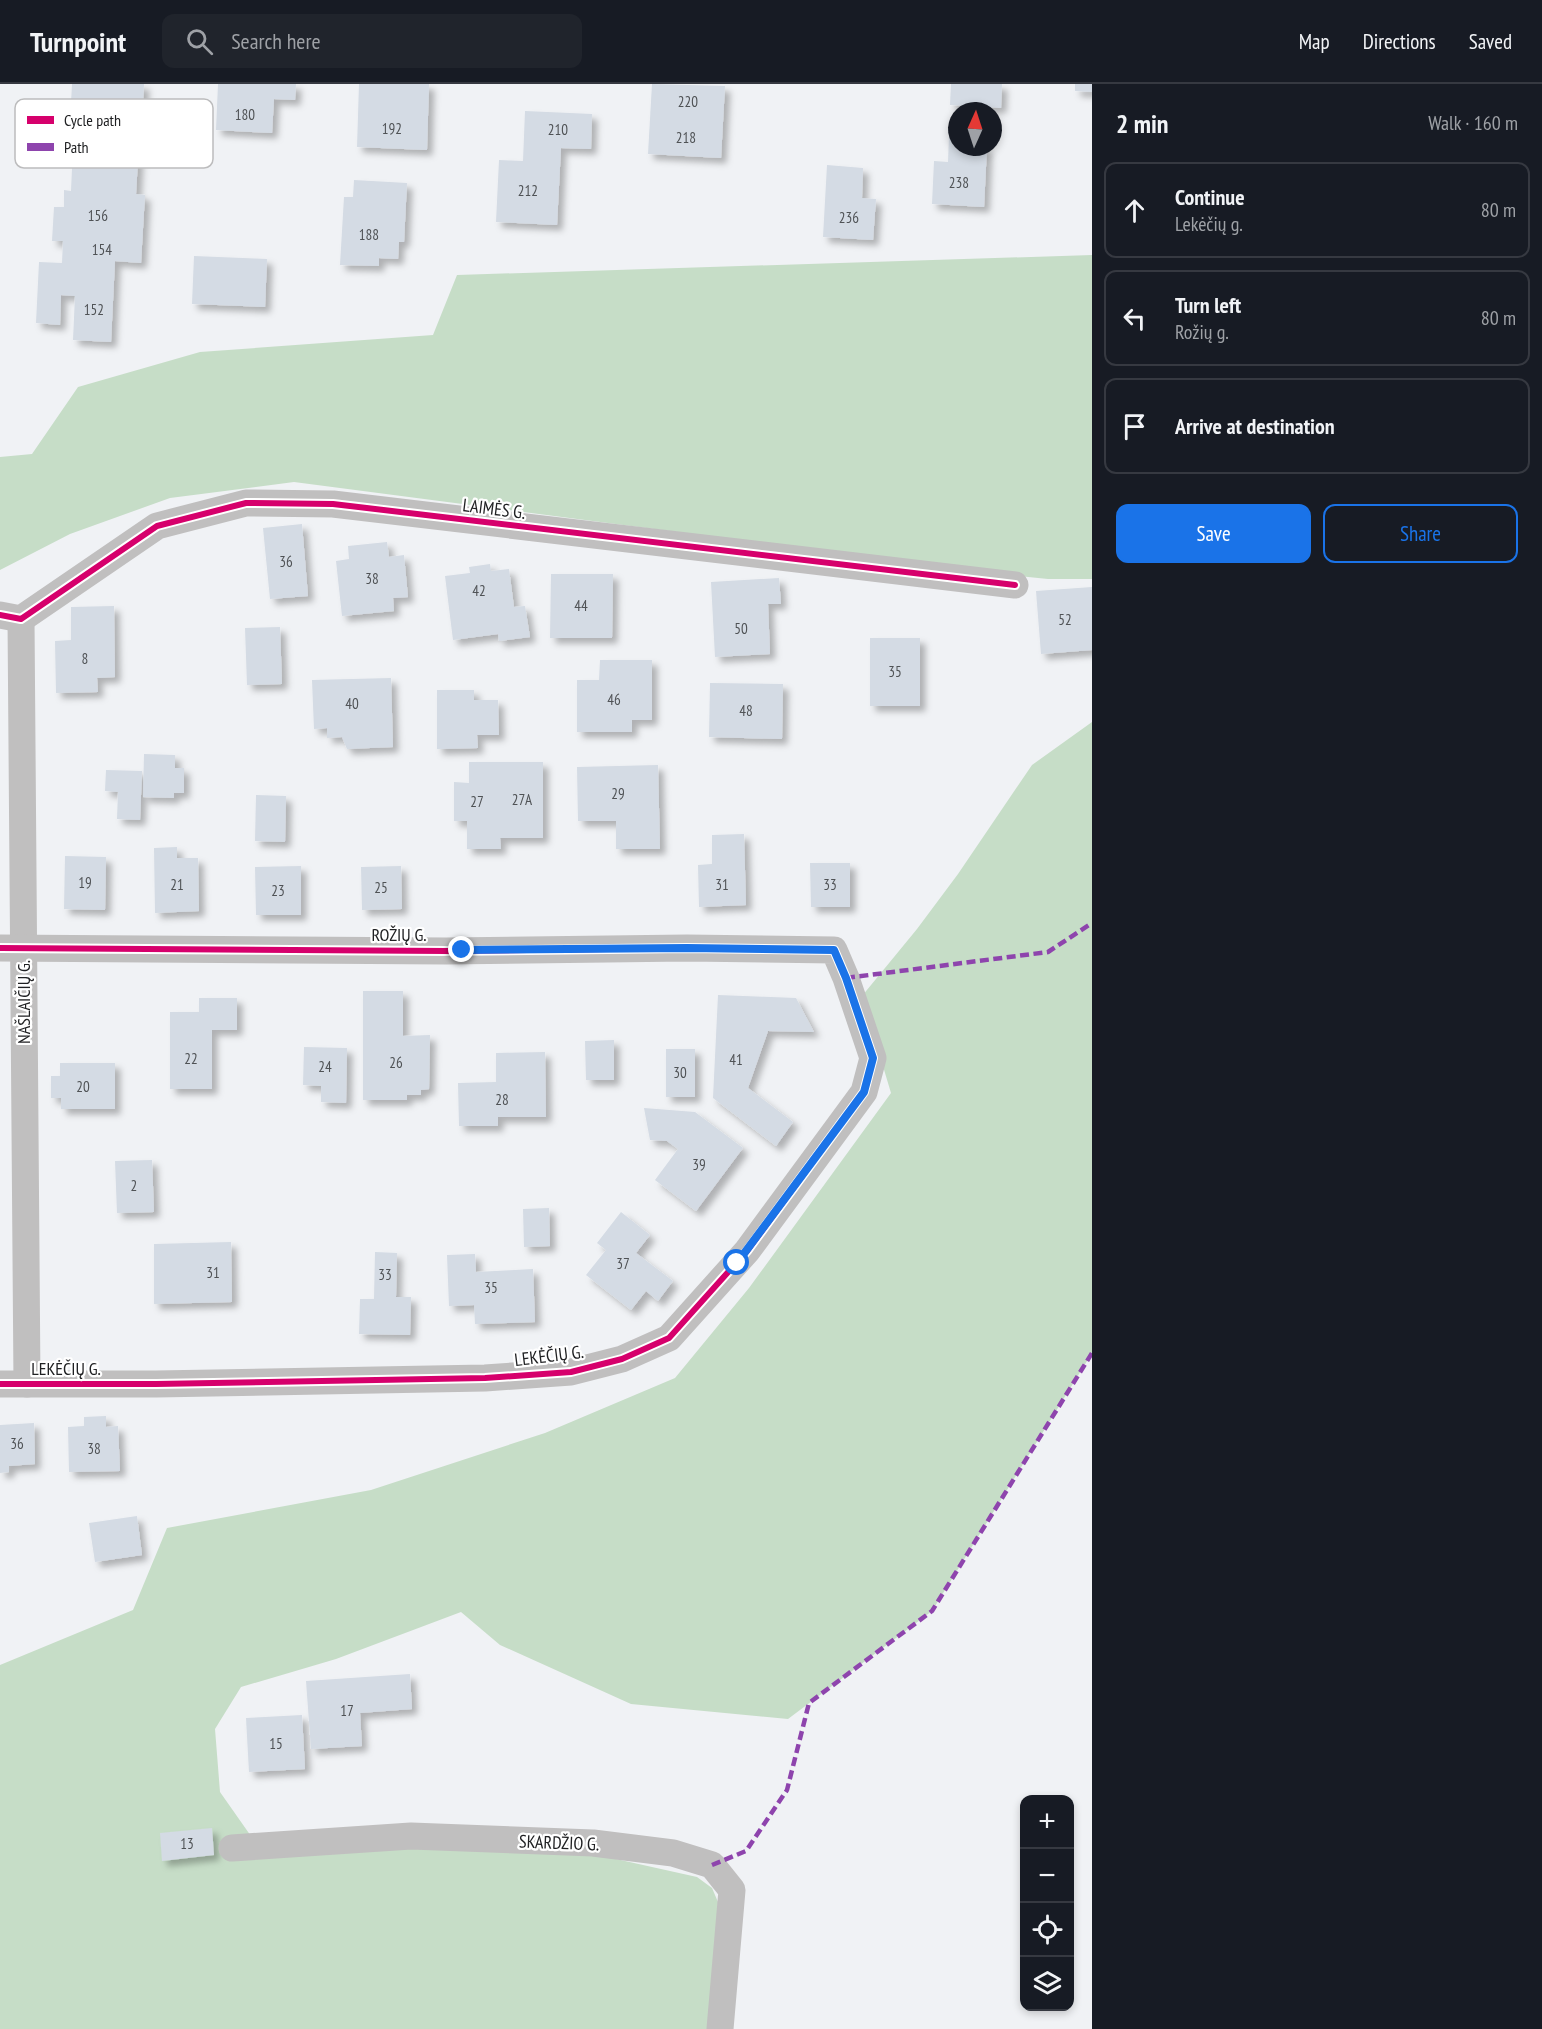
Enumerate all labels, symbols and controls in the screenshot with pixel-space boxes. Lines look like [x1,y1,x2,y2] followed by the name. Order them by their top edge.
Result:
[162,14,582,68] search box
[30,23,126,60] text: Turnpoint
[183,25,216,58] icon: search
[231,27,321,55] text: Search here
[1299,28,1330,55] text: Map
[1363,28,1436,55] text: Directions
[1469,28,1512,55] text: Saved
[678,92,698,111] house number: 220
[15,99,213,168] legend
[948,102,1002,156] north arrow
[235,105,255,124] house number: 180
[1116,107,1169,140] text: 2 min
[64,110,121,130] text: Cycle path
[1428,110,1518,136] text: Walk · 160 m
[382,119,402,138] house number: 192
[548,120,568,139] house number: 210
[676,128,696,147] house number: 218
[64,137,89,157] text: Path
[949,173,969,192] house number: 238
[518,181,538,200] house number: 212
[1175,183,1245,211] text: Continue
[1118,194,1151,227] icon: ahead
[1481,197,1516,223] text: 80 m
[88,206,108,225] house number: 156
[839,208,859,227] house number: 236
[1175,211,1243,237] text: Lekėčių g.
[359,225,379,244] house number: 188
[92,240,112,259] house number: 154
[1175,291,1241,319] text: Turn left
[84,300,104,319] house number: 152
[1118,302,1151,335] icon: left
[1481,305,1516,331] text: 80 m
[1175,319,1229,345] text: Rožių g.
[1118,410,1151,443] icon: arrive
[1175,412,1335,440] text: Arrive at destination
[461,493,527,524] street label: LAIMĖS G.
[1116,504,1311,563] button: Save
[1323,504,1518,563] button: Share
[279,552,293,571] house number: 36
[365,569,379,588] house number: 38
[472,581,486,600] house number: 42
[574,596,588,615] house number: 44
[1058,610,1072,629] house number: 52
[734,619,748,638] house number: 50
[82,649,88,668] house number: 8
[888,662,902,681] house number: 35
[607,690,621,709] house number: 46
[345,694,359,713] house number: 40
[739,701,753,720] house number: 48
[611,784,625,803] house number: 29
[512,790,533,809] house number: 27A
[470,792,484,811] house number: 27
[78,873,92,892] house number: 19
[170,875,184,894] house number: 21
[715,875,729,894] house number: 31
[823,875,837,894] house number: 33
[374,878,388,897] house number: 25
[271,881,285,900] house number: 23
[371,923,427,946] street label: ROŽIŲ G.
[448,936,474,962] route end
[12,960,35,1044] street label: NAŠLAIČIŲ G.
[184,1049,198,1068] house number: 22
[729,1050,743,1069] house number: 41
[389,1053,403,1072] house number: 26
[318,1057,332,1076] house number: 24
[673,1063,687,1082] house number: 30
[76,1077,90,1096] house number: 20
[495,1090,509,1109] house number: 28
[692,1155,706,1174] house number: 39
[131,1176,137,1195] house number: 2
[723,1249,749,1275] route start
[616,1254,630,1273] house number: 37
[206,1263,220,1282] house number: 31
[378,1265,392,1284] house number: 33
[484,1278,498,1297] house number: 35
[513,1340,585,1371] street label: LEKĖČIŲ G.
[31,1357,101,1380] street label: LEKĖČIŲ G.
[10,1434,24,1453] house number: 36
[87,1439,101,1458] house number: 38
[340,1701,354,1720] house number: 17
[269,1734,283,1753] house number: 15
[1020,1795,1074,2011] map controls
[1020,1795,1074,1849] button: +
[519,1830,600,1855] street label: SKARDŽIO G.
[180,1834,194,1853] house number: 13
[1020,1849,1074,1903] button: −
[1020,1903,1074,1957] button: locate
[1020,1957,1074,2011] button: layers

